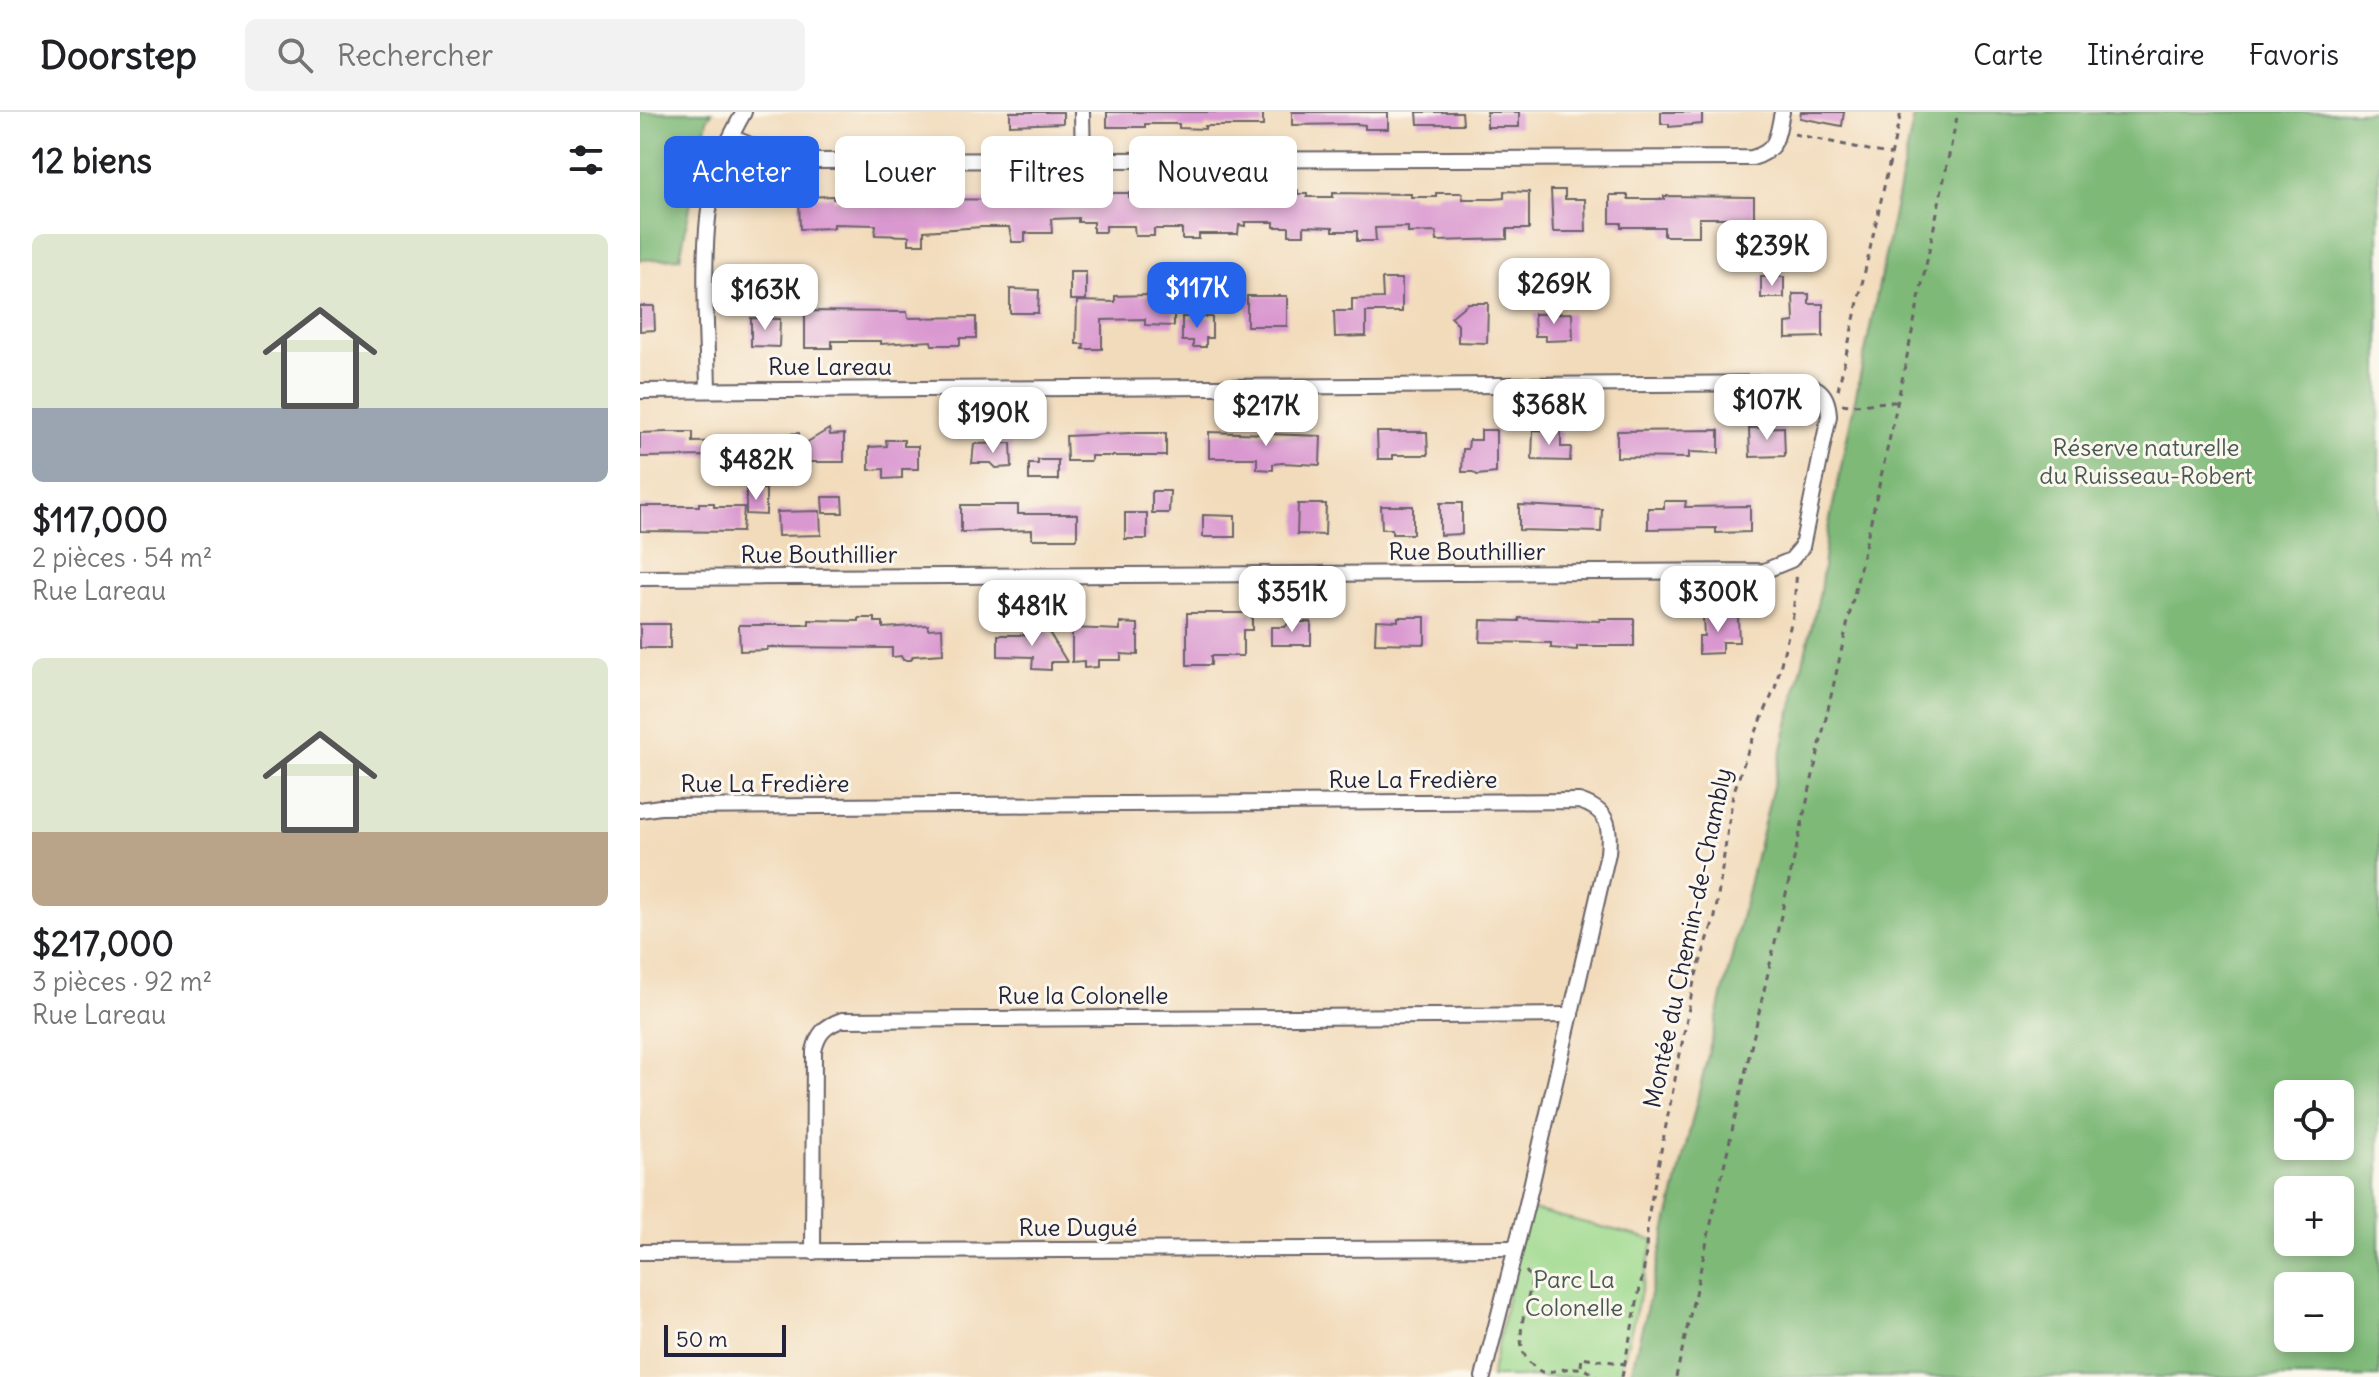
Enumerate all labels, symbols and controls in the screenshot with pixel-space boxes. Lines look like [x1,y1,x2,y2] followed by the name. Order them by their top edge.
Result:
[245,19,805,91] search box
[40,32,197,79] text: Doorstep
[273,33,317,77] icon: search
[337,36,493,74] text: Rechercher
[1973,37,2043,73] text: Carte
[2087,37,2205,73] text: Itinéraire
[2249,37,2339,73] text: Favoris
[664,136,819,208] chip: Acheter
[835,136,965,208] chip: Louer
[981,136,1113,208] chip: Filtres
[1129,136,1297,208] chip: Nouveau
[564,138,608,182] icon: filters
[32,139,152,182] text: 12 biens
[1716,220,1828,288] pin: $239K
[1735,229,1809,262] text: $239K
[1498,258,1610,326] pin: $269K
[1141,262,1253,330] pin: $117K
[709,264,821,332] pin: $163K
[1517,267,1591,300] text: $269K
[1165,271,1229,304] text: $117K
[730,273,800,306] text: $163K
[248,286,392,430] icon: home
[768,351,892,381] street label: Rue Lareau
[1711,374,1823,442] pin: $107K
[1493,379,1605,447] pin: $368K
[1210,380,1322,448] pin: $217K
[1732,383,1802,416] text: $107K
[937,387,1049,455] pin: $190K
[1511,388,1587,421] text: $368K
[1232,389,1300,422] text: $217K
[957,396,1029,429] text: $190K
[2039,432,2253,490] park label: Réserve naturelle du Ruisseau-Robert
[700,434,812,502] pin: $482K
[719,443,793,476] text: $482K
[32,498,168,541] text: $117,000
[1388,536,1546,566] street label: Rue Bouthillier
[740,539,898,569] street label: Rue Bouthillier
[32,541,213,574] text: 2 pièces · 54 m²
[1236,566,1348,634] pin: $351K
[1662,566,1774,634] pin: $300K
[32,574,166,607] text: Rue Lareau
[1257,575,1327,608] text: $351K
[1678,575,1758,608] text: $300K
[976,580,1088,648] pin: $481K
[997,589,1067,622] text: $481K
[248,710,392,854] icon: home
[1329,764,1497,794] street label: Rue La Fredière
[1636,765,1738,1110] street label: Montée du Chemin-de-Chambly
[681,768,849,798] street label: Rue La Fredière
[32,922,174,965] text: $217,000
[32,965,212,998] text: 3 pièces · 92 m²
[998,980,1168,1010] street label: Rue la Colonelle
[32,998,166,1031] text: Rue Lareau
[2274,1080,2354,1352] map controls
[2274,1080,2354,1160] button: locate
[2274,1176,2354,1256] button: +
[1019,1212,1137,1242] street label: Rue Dugué
[1525,1264,1623,1322] park label: Parc La Colonelle
[2274,1272,2354,1352] button: −
[664,1321,786,1357] scale bar
[676,1325,728,1353] text: 50 m

